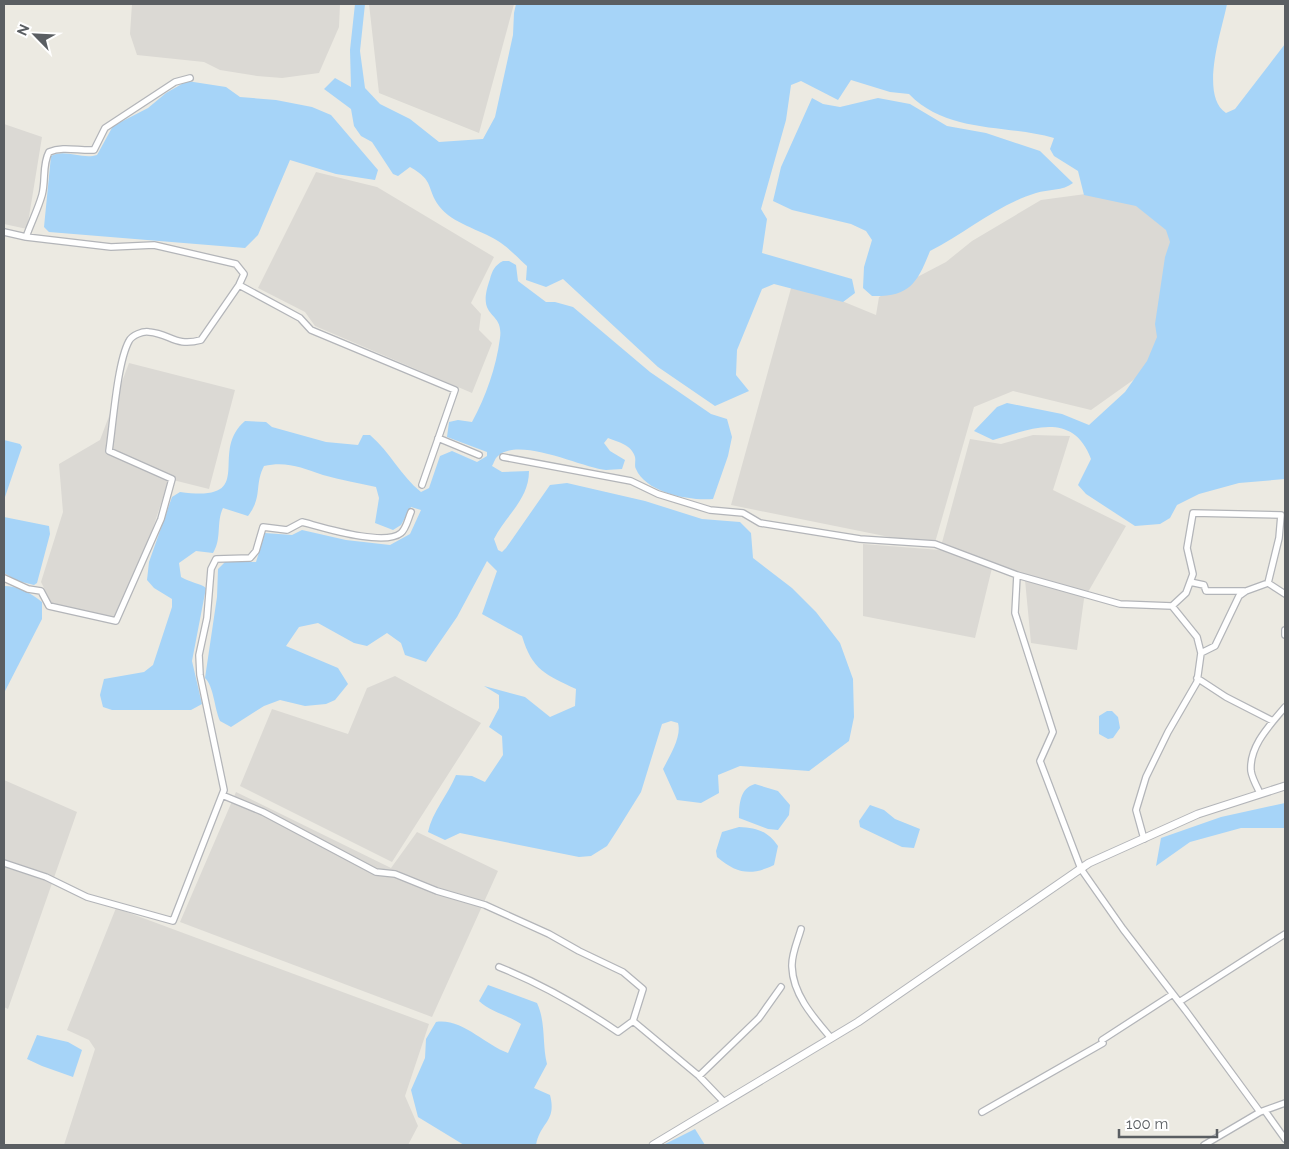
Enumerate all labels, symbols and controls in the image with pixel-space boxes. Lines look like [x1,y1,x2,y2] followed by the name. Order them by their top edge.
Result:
[10,10,60,60] north arrow
[14,22,33,38] text: N
[1119,1106,1216,1138] scale bar
[1126,1115,1168,1133] text: 100 m

